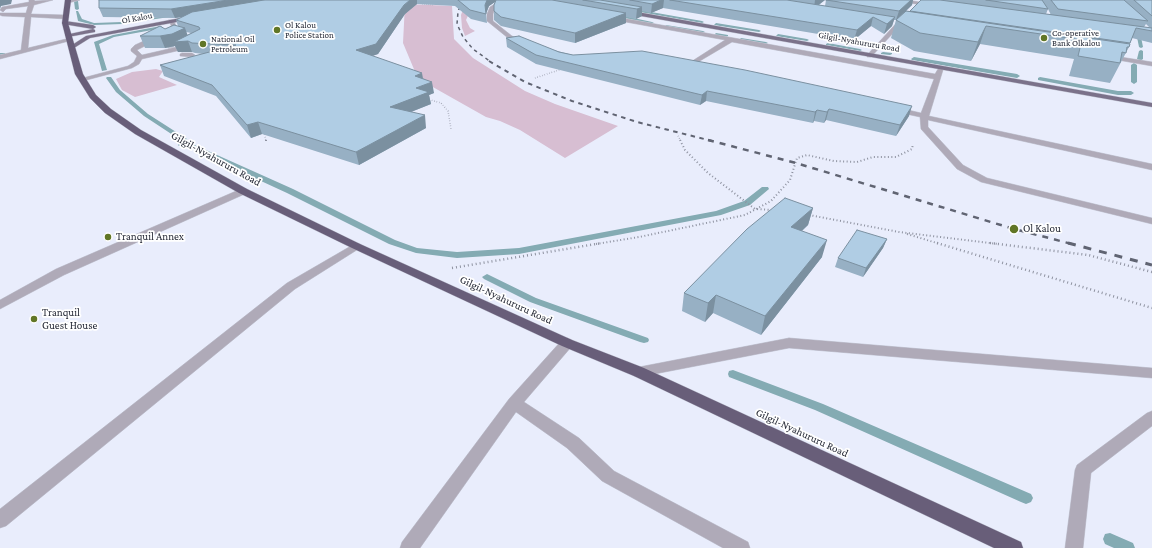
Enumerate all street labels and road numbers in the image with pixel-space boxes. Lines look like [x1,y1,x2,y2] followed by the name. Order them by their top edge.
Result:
[121,10,153,26] street label: Ol Kalou
[818,30,900,54] street label: Gilgil-Nyahururu Road
[169,129,263,189] street label: Gilgil-Nyahururu Road
[458,273,554,327] street label: Gilgil-Nyahururu Road
[754,406,850,460] street label: Gilgil-Nyahururu Road

